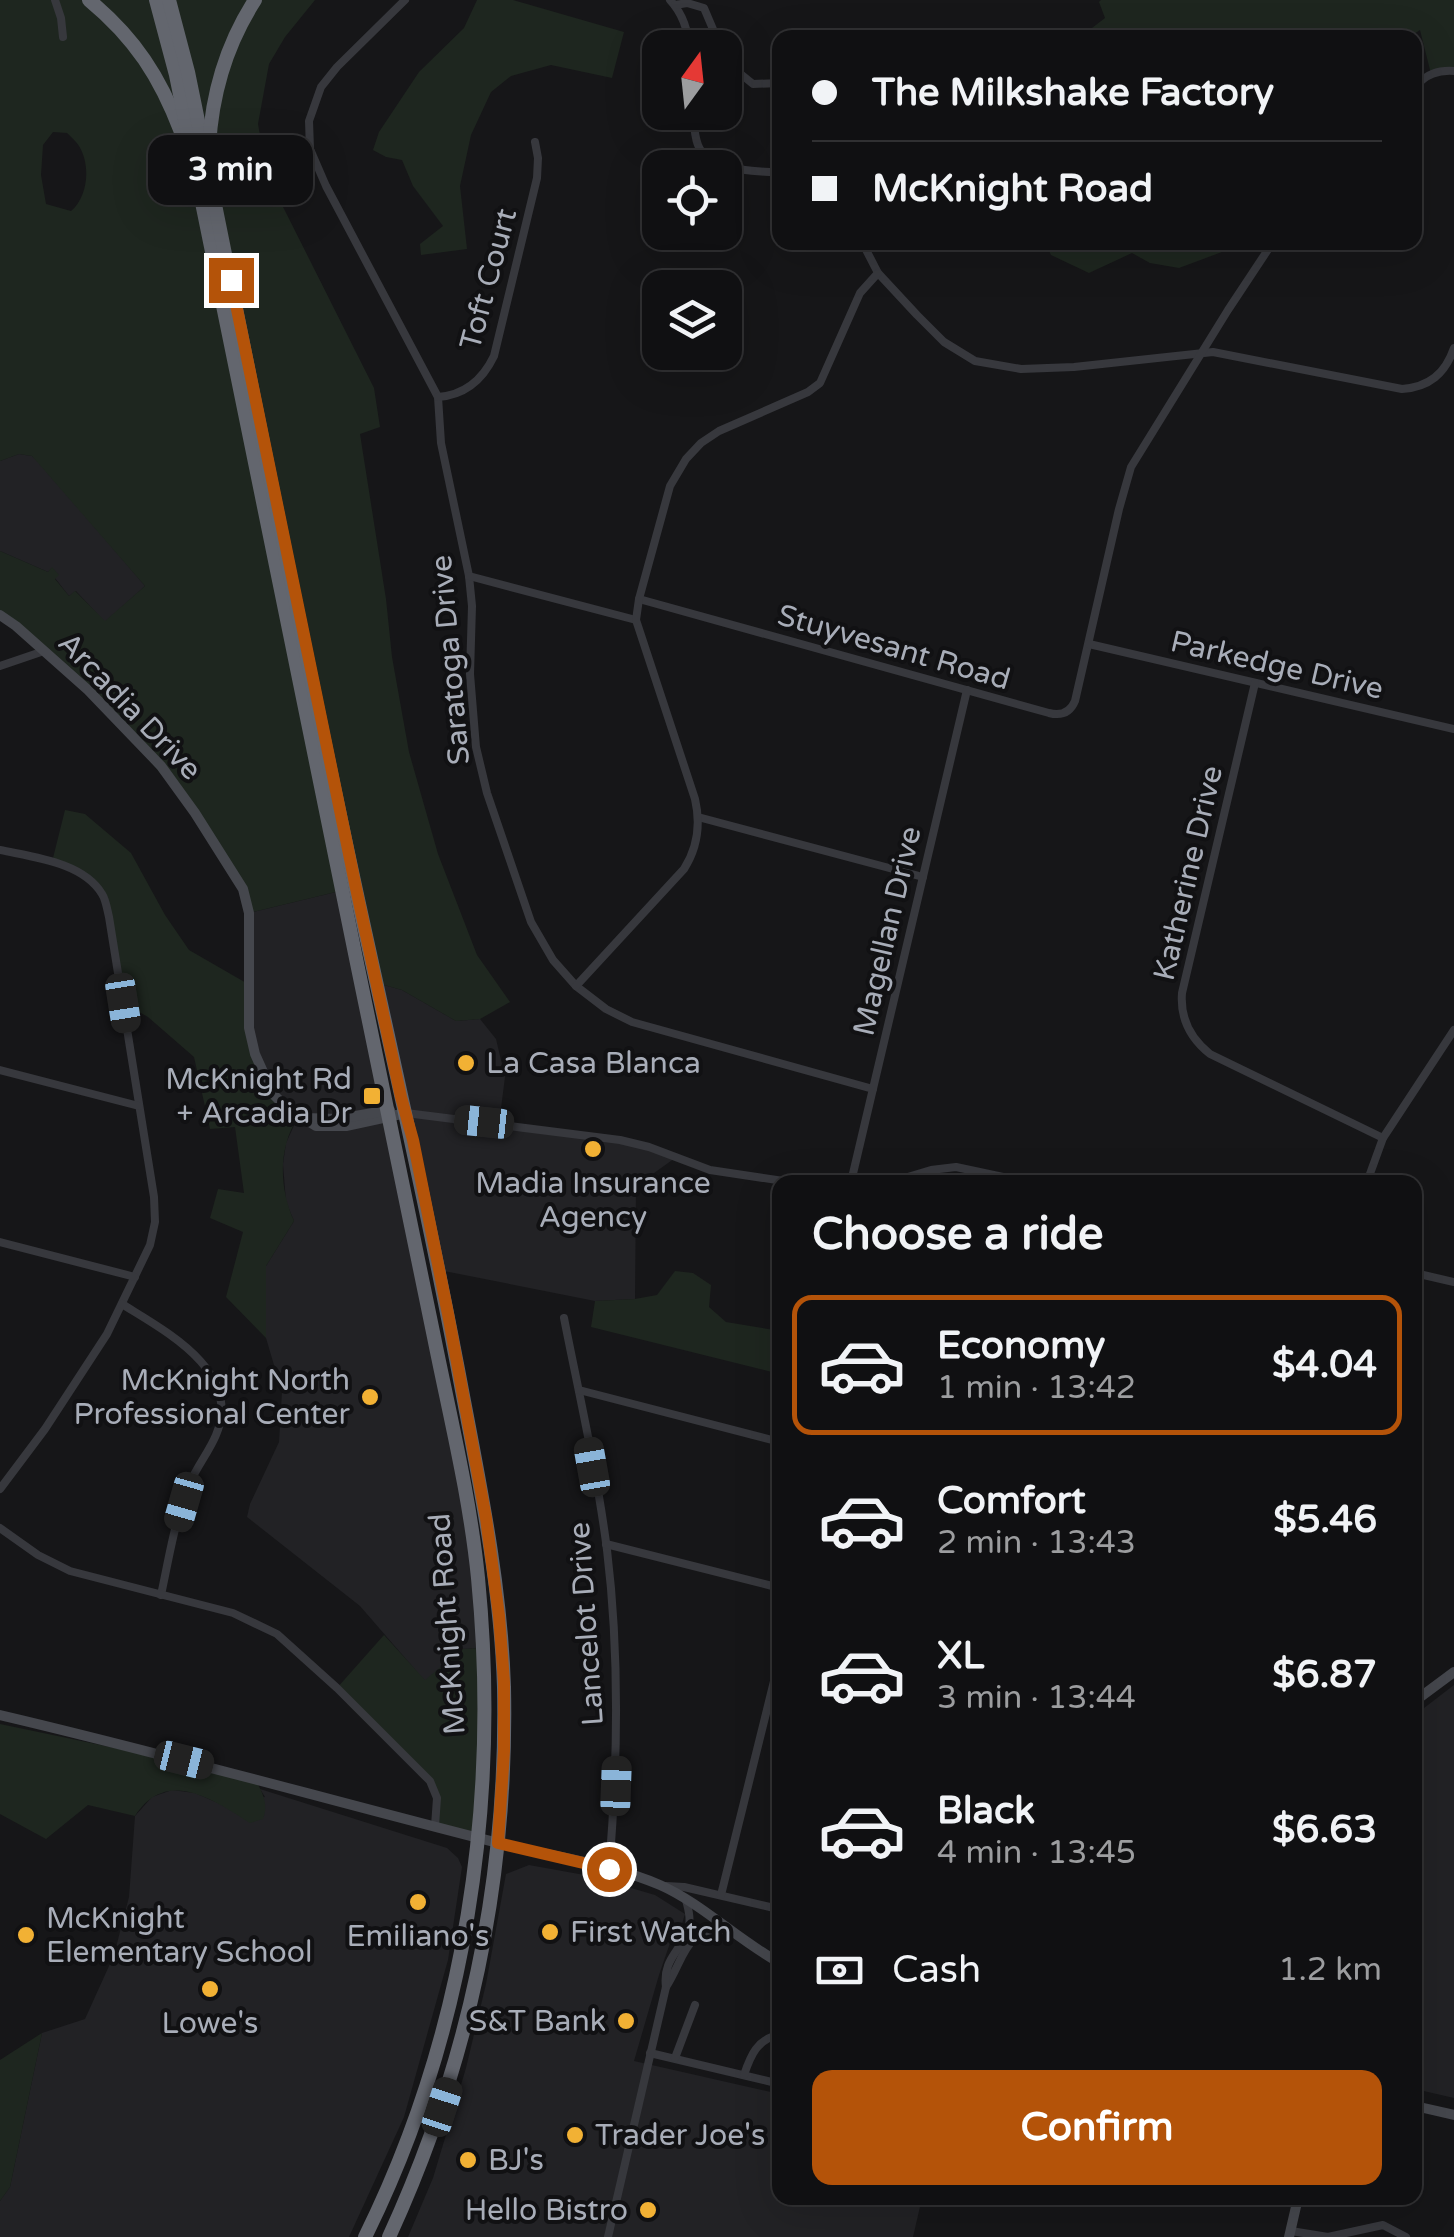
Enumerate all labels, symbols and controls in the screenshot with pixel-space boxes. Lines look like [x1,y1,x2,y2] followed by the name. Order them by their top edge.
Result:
[642,30,742,130] north arrow
[642,30,742,370] map controls
[872,70,1274,116] text: The Milkshake Factory
[148,135,314,205] callout: 3 min
[642,150,742,250] button: locate
[188,151,273,189] text: 3 min
[872,166,1153,212] text: McKnight Road
[452,204,525,354] street label: Toft Court
[209,258,254,303] route end
[642,270,742,370] button: layers
[423,554,478,766] street label: Saratoga Drive
[773,597,1014,698] street label: Stuyvesant Road
[1167,623,1387,708] street label: Parkedge Drive
[50,625,209,788] street label: Arcadia Drive
[1146,762,1231,984] street label: Katherine Drive
[845,823,930,1039] street label: Magellan Drive
[103,971,143,1035] car
[486,1045,701,1082] place label: La Casa Blanca
[455,1052,477,1074] marker: La Casa Blanca
[165,1061,353,1132] place label: McKnight Rd + Arcadia Dr
[361,1085,383,1107] marker: McKnight Rd + Arcadia Dr
[453,1104,515,1140] car
[582,1138,604,1160] marker: Madia Insurance Agency
[475,1165,711,1236] place label: Madia Insurance Agency
[812,1208,1103,1262] text: Choose a ride
[817,1320,907,1410] icon: car
[937,1323,1105,1369] text: Economy
[1272,1342,1377,1388] text: $4.04
[73,1362,351,1433] place label: McKnight North Professional Center
[937,1369,1136,1407] text: 1 min · 13:42
[359,1386,381,1408] marker: McKnight North Professional Center
[572,1435,612,1499] car
[161,1469,207,1535] car
[817,1475,907,1565] icon: car
[937,1478,1086,1524] text: Comfort
[1273,1497,1377,1543] text: $5.46
[421,1512,474,1736] street label: McKnight Road
[561,1521,612,1727] street label: Lancelot Drive
[937,1524,1136,1562] text: 2 min · 13:43
[817,1630,907,1720] icon: car
[937,1633,984,1679] text: XL
[1272,1652,1377,1698] text: $6.87
[937,1679,1136,1717] text: 3 min · 13:44
[151,1738,217,1782] car
[600,1755,632,1817] car
[817,1785,907,1875] icon: car
[937,1788,1035,1834] text: Black
[1272,1807,1377,1853] text: $6.63
[937,1834,1136,1872] text: 4 min · 13:45
[587,1847,632,1892] route start
[407,1891,429,1913] marker: Emiliano's
[46,1900,312,1971] place label: McKnight Elementary School
[570,1914,732,1951] place label: First Watch
[347,1918,489,1955] place label: Emiliano's
[539,1921,561,1943] marker: First Watch
[15,1924,37,1946] marker: McKnight Elementary School
[812,1943,867,1998] icon: cash
[892,1947,981,1993] text: Cash
[1278,1951,1382,1989] text: 1.2 km
[199,1978,221,2000] marker: Lowe's
[469,2003,606,2040] place label: S&T Bank
[162,2005,258,2042] place label: Lowe's
[615,2010,637,2032] marker: S&T Bank
[812,2070,1382,2185] button: Confirm
[418,2074,466,2140] car
[595,2117,765,2154] place label: Trader Joe's
[564,2124,586,2146] marker: Trader Joe's
[488,2142,544,2179] place label: BJ's
[457,2149,479,2171] marker: BJ's
[465,2192,628,2229] place label: Hello Bistro
[637,2199,659,2221] marker: Hello Bistro

